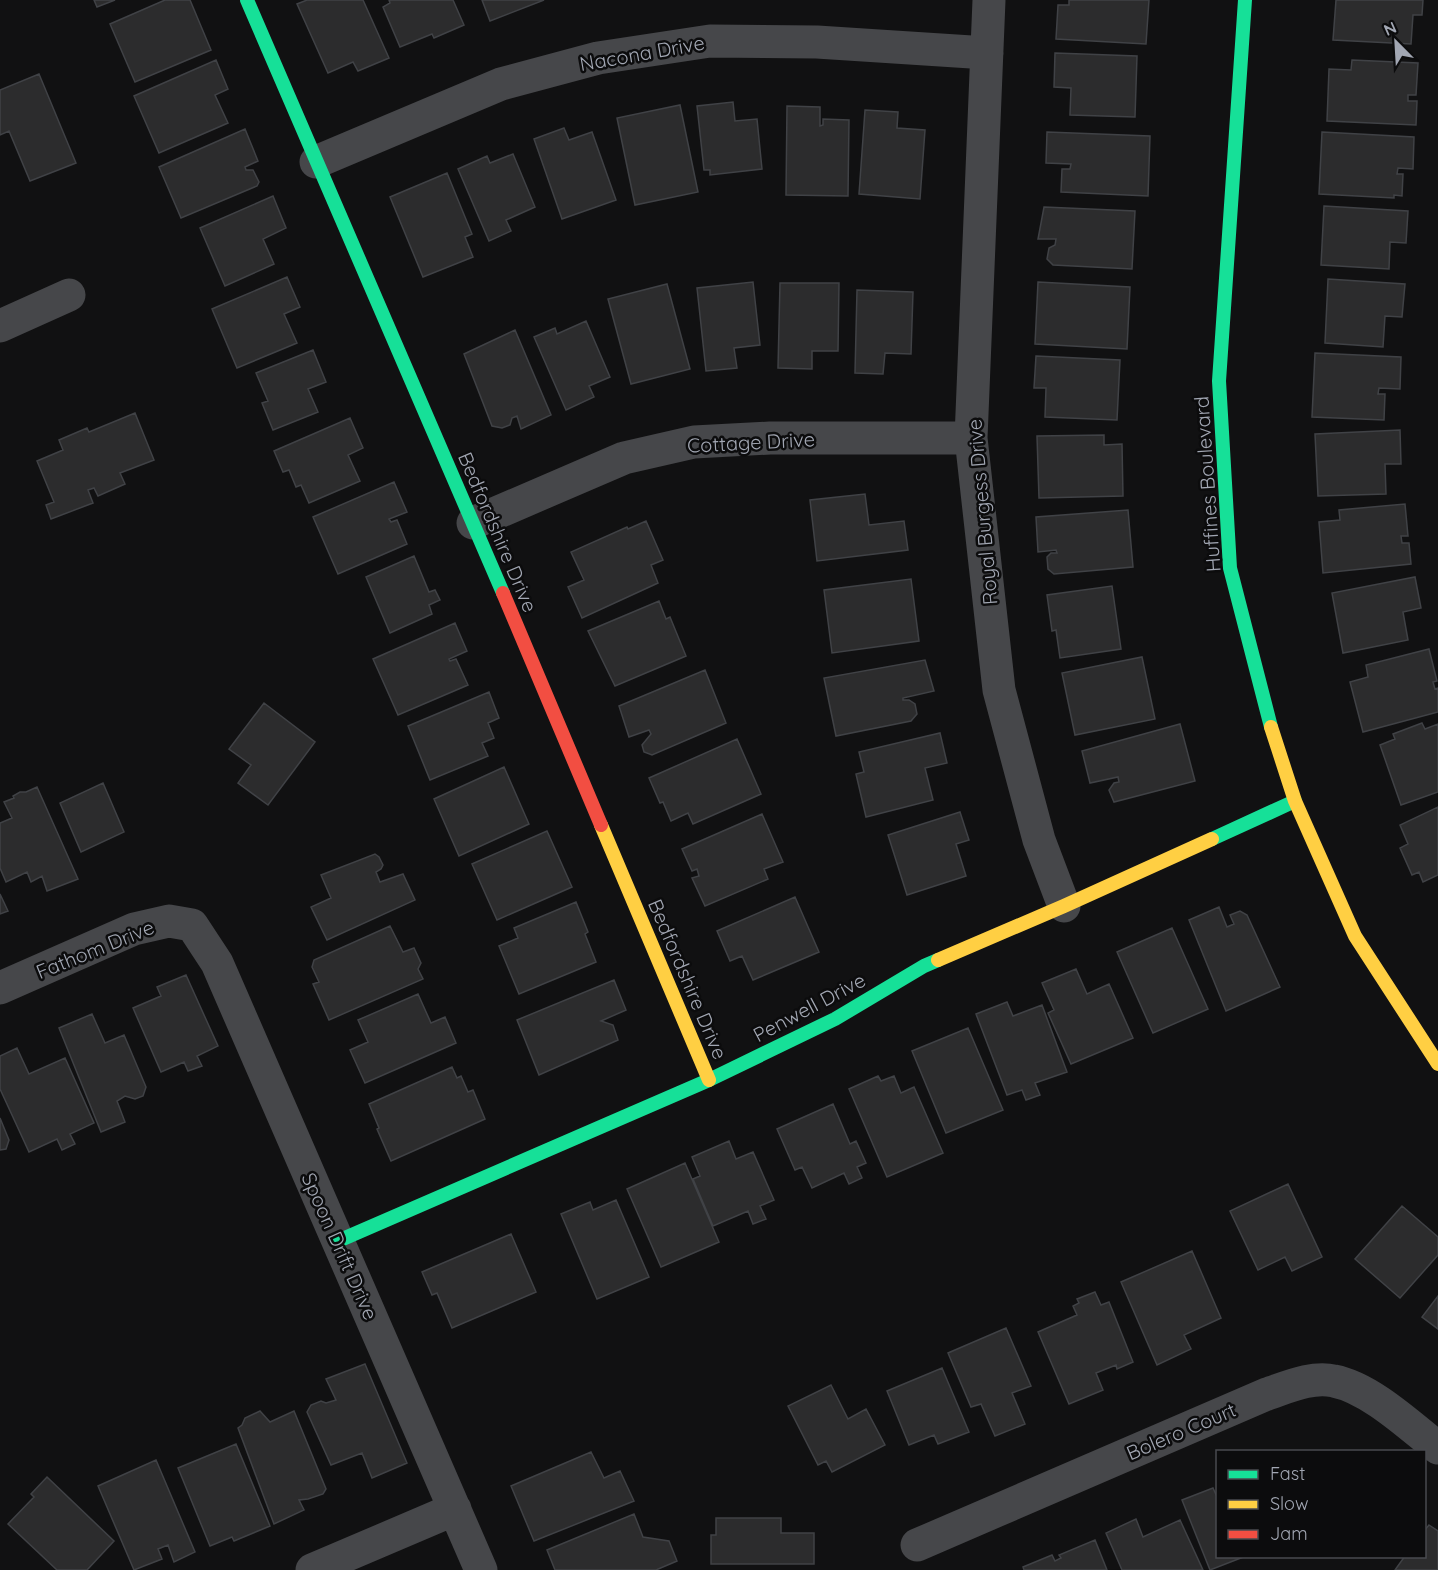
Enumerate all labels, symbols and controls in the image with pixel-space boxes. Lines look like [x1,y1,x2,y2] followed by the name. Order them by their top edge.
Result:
[1366,12,1426,72] north arrow
[1380,17,1399,40] text: N
[578,30,706,76] street label: Nacona Drive
[1188,395,1226,573] street label: Huffines Boulevard
[961,418,1003,606] street label: Royal Burgess Drive
[687,426,815,458] street label: Cottage Drive
[453,448,543,616] street label: Bedfordshire Drive
[643,895,733,1063] street label: Bedfordshire Drive
[32,914,158,984] street label: Fathom Drive
[749,967,869,1047] street label: Penwell Drive
[296,1168,384,1324] street label: Spoon Drift Drive
[1122,1397,1240,1465] street label: Bolero Court
[1216,1450,1426,1558] legend
[1270,1462,1305,1485] text: Fast
[1270,1492,1308,1515] text: Slow
[1270,1522,1308,1545] text: Jam

